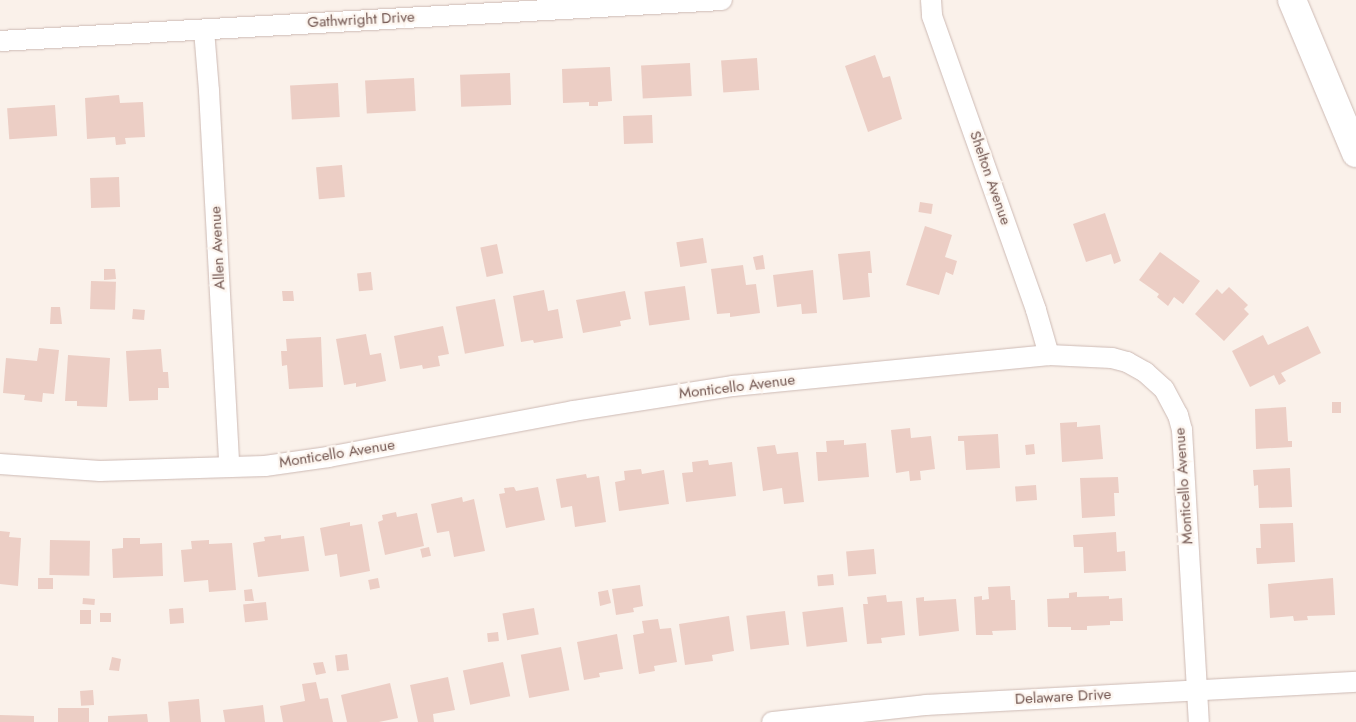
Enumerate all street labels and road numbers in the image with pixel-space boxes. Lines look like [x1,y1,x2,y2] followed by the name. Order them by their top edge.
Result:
[307,8,415,32] street label: Gathwright Drive
[966,129,1014,227] street label: Shelton Avenue
[207,206,229,290] street label: Allen Avenue
[678,371,796,403] street label: Monticello Avenue
[1171,427,1197,545] street label: Monticello Avenue
[278,436,396,472] street label: Monticello Avenue
[1014,685,1112,709] street label: Delaware Drive

